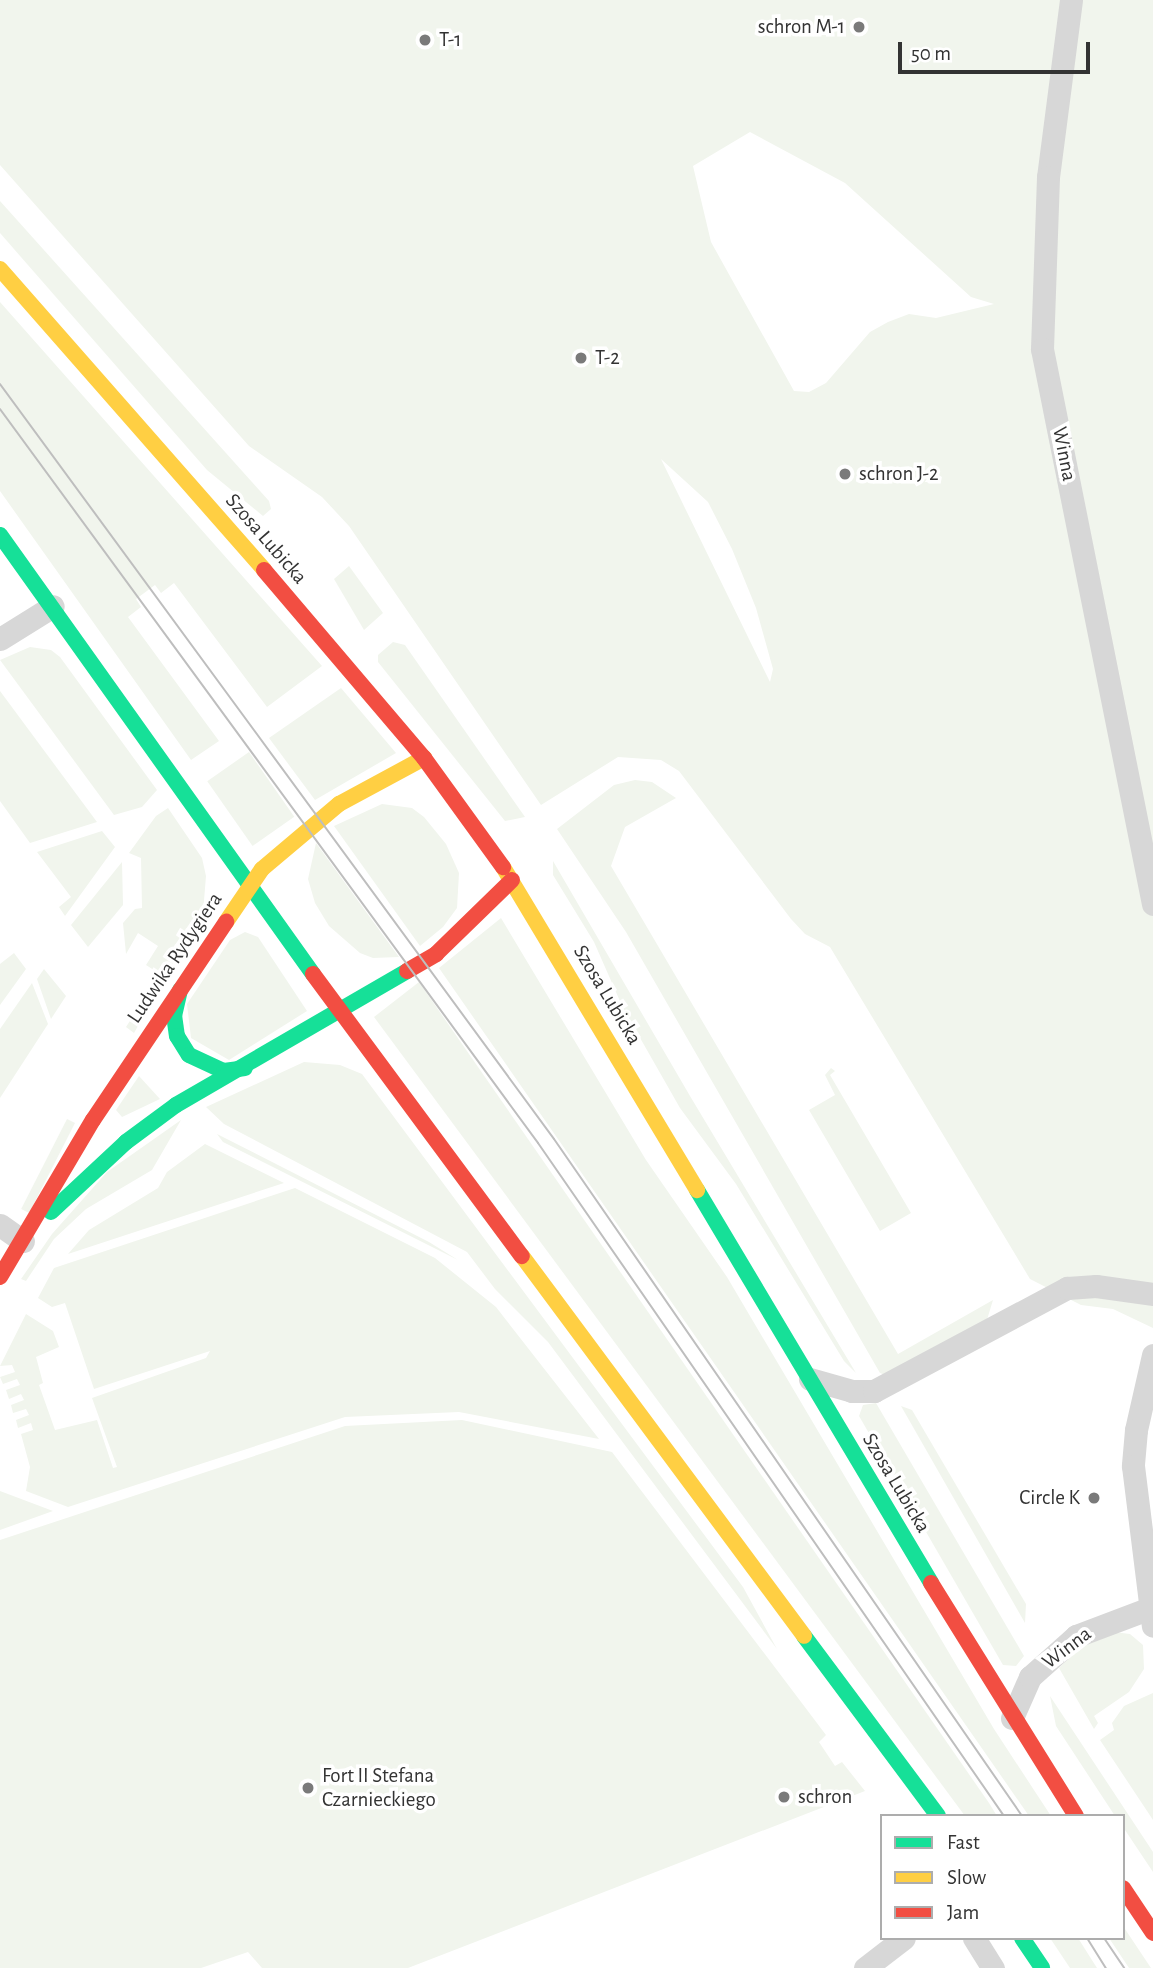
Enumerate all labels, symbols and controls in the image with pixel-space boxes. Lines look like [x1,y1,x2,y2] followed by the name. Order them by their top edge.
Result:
[758,14,845,40] place label: schron M-1
[851,19,867,35] marker: schron M-1
[439,27,461,53] place label: T-1
[901,28,1094,72] scale bar
[417,32,433,48] marker: T-1
[911,43,951,64] text: 50 m
[595,345,620,371] place label: T-2
[573,350,589,366] marker: T-2
[1046,425,1082,483] street label: Winna
[859,461,939,487] place label: schron J-2
[837,466,853,482] marker: schron J-2
[220,489,312,589] street label: Szosa Lubicka
[122,888,228,1028] street label: Ludwika Rydygiera
[567,941,647,1049] street label: Szosa Lubicka
[856,1429,936,1537] street label: Szosa Lubicka
[1019,1485,1080,1511] place label: Circle K
[1086,1490,1102,1506] marker: Circle K
[1037,1621,1097,1675] street label: Winna
[322,1763,436,1813] place label: Fort II Stefana Czarnieckiego
[300,1780,316,1796] marker: Fort II Stefana Czarnieckiego
[798,1784,852,1810] place label: schron
[776,1789,792,1805] marker: schron
[880,1814,1125,1940] legend
[947,1832,980,1853] text: Fast
[947,1867,986,1888] text: Slow
[947,1902,979,1923] text: Jam

